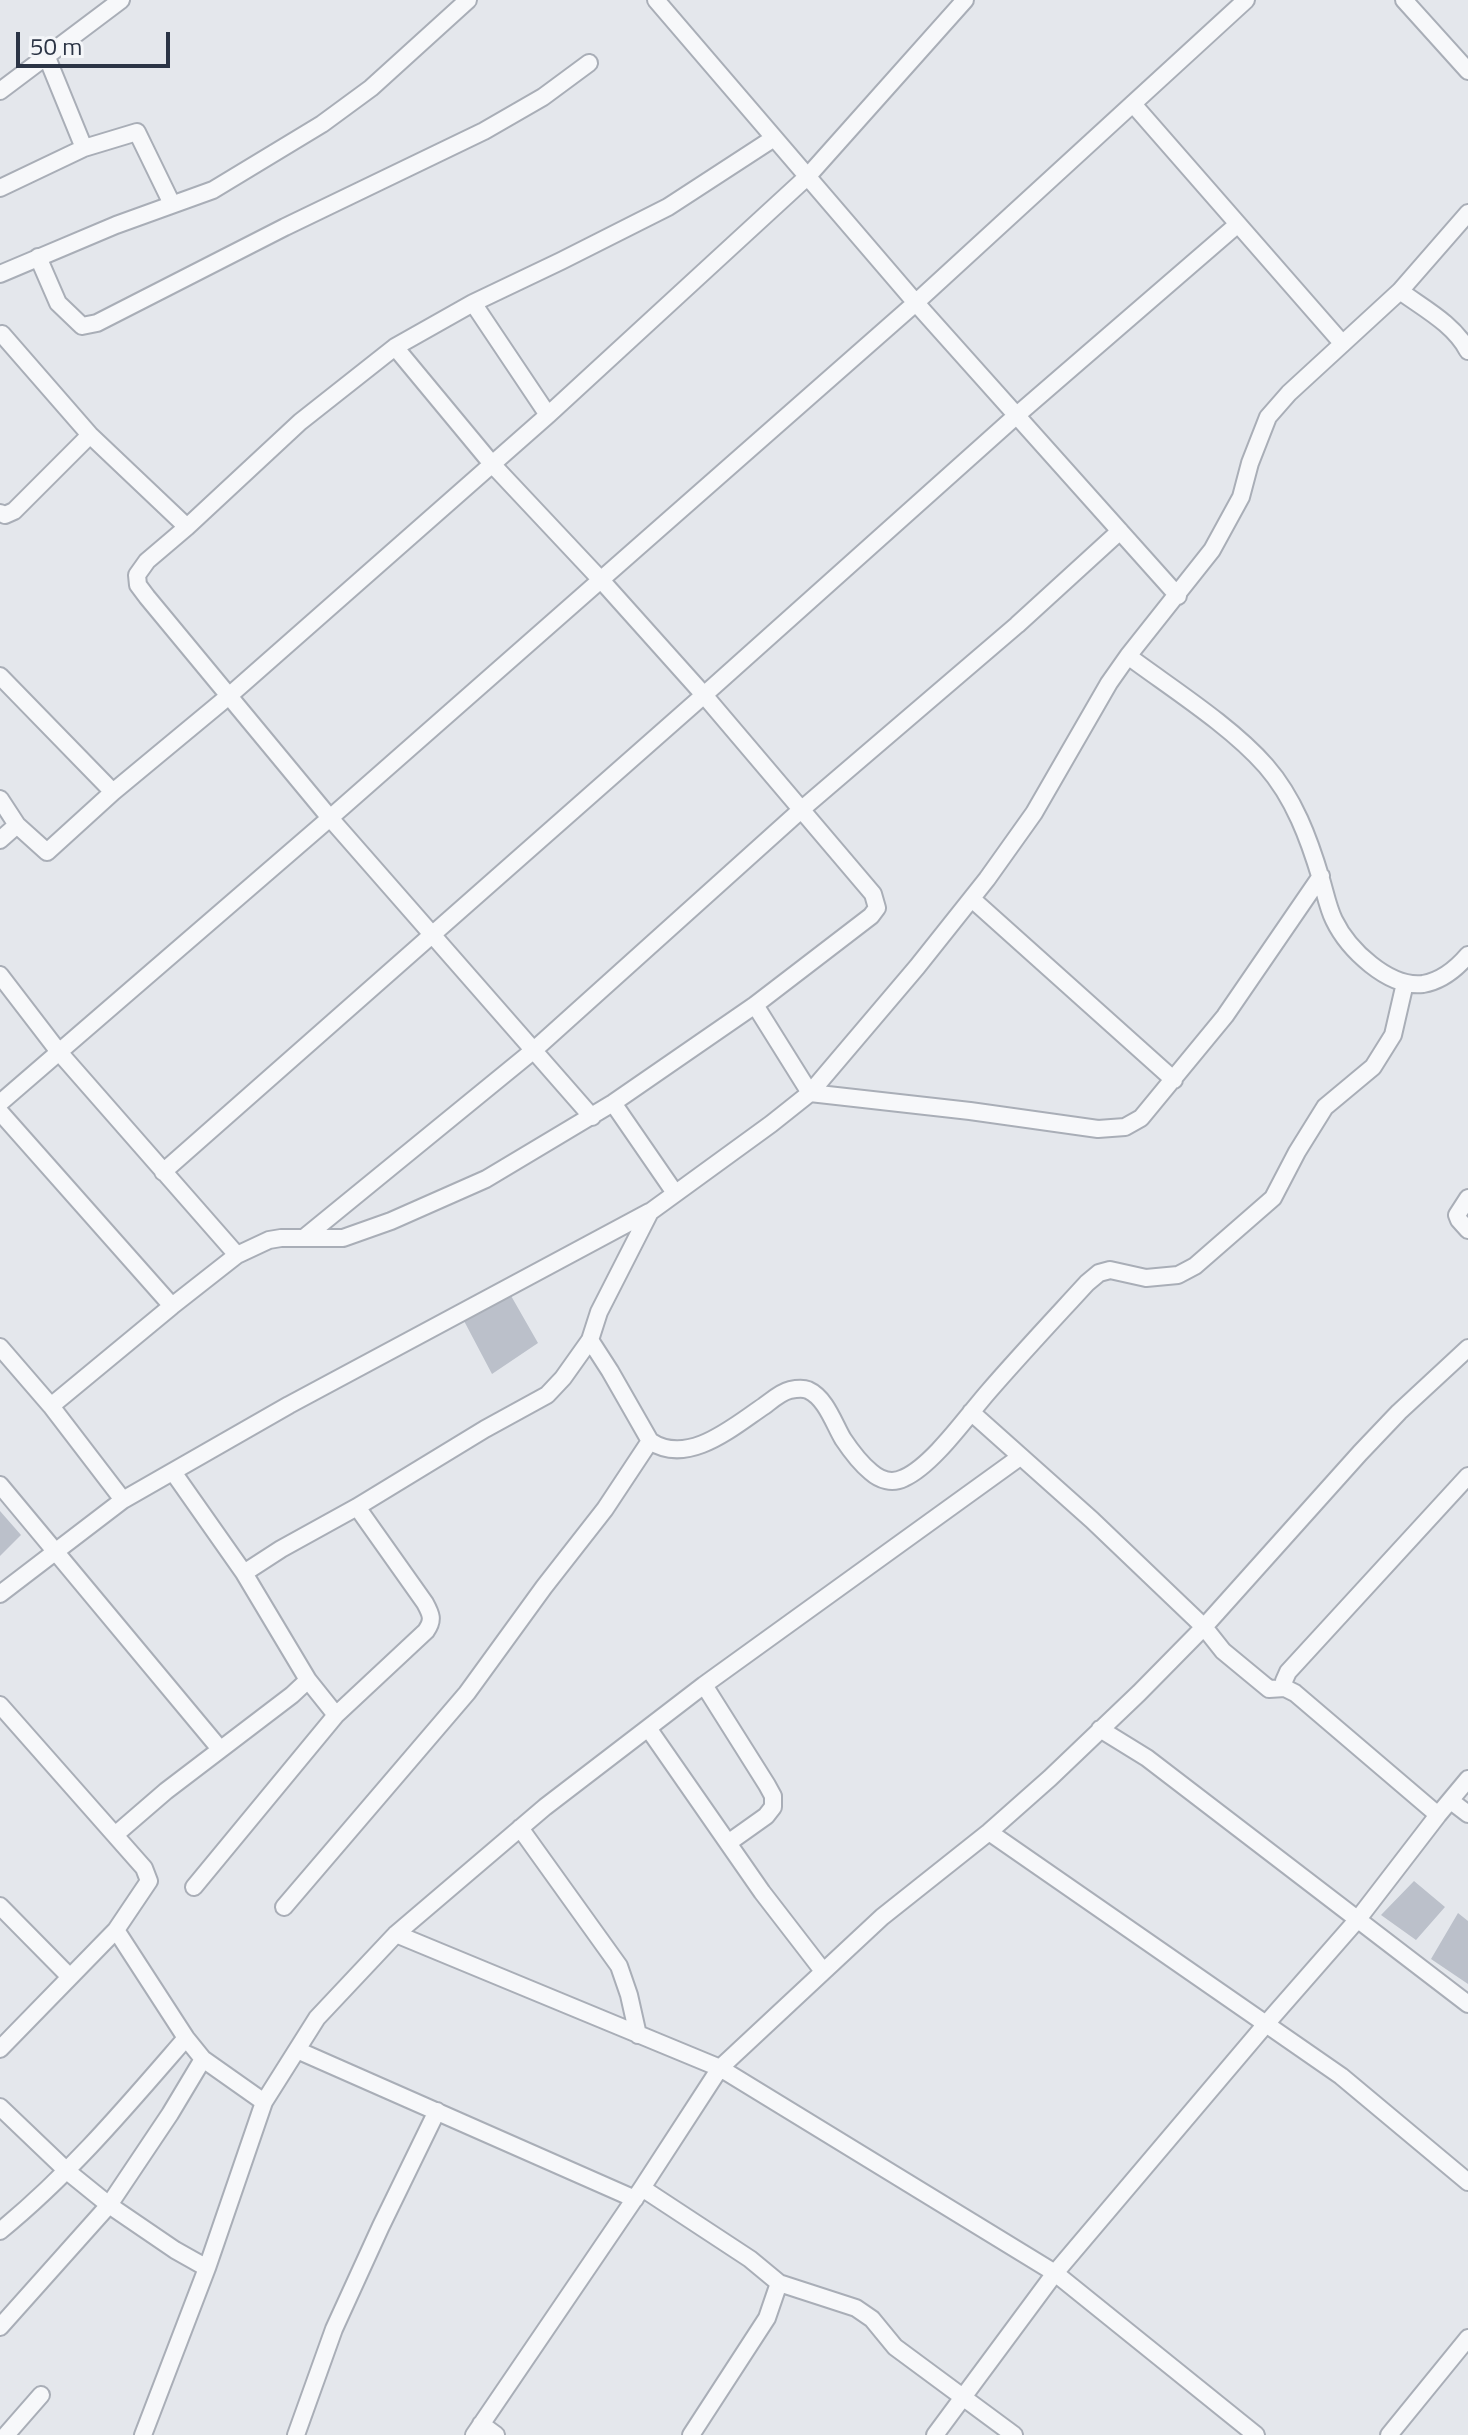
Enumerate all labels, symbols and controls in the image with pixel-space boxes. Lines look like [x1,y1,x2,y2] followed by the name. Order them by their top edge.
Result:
[20,16,174,66] scale bar
[30,28,82,64] text: 50 m

